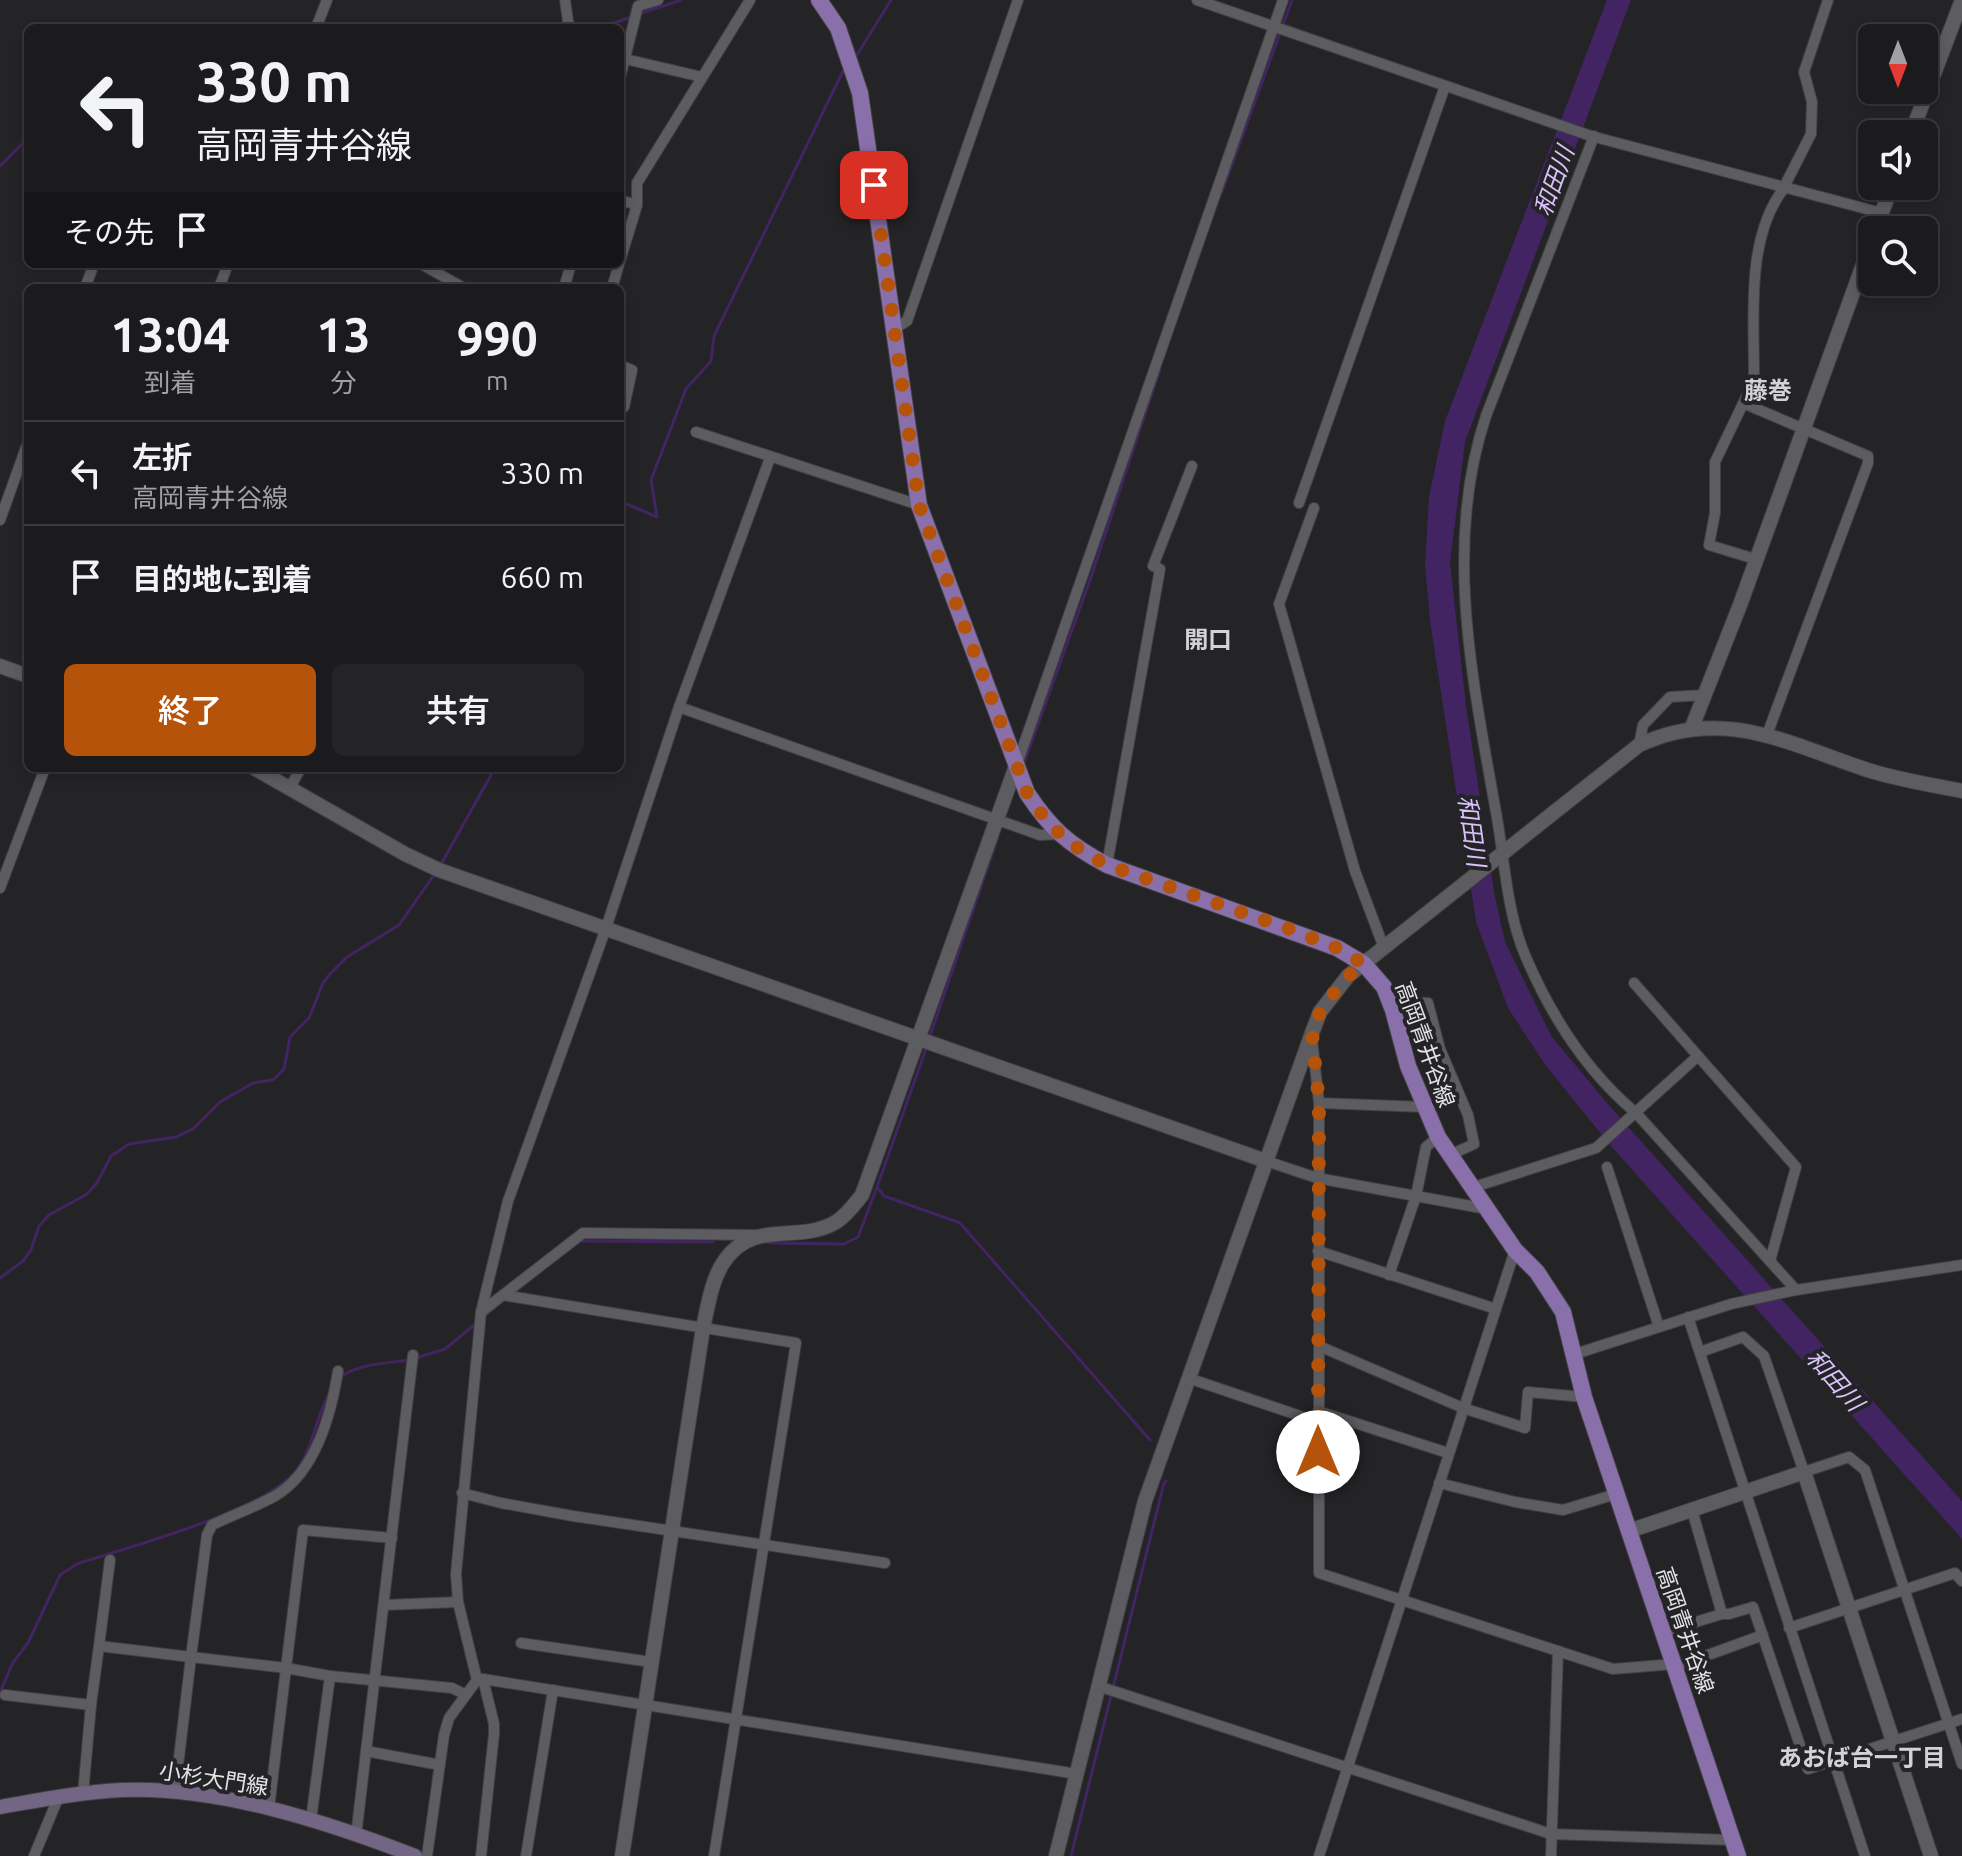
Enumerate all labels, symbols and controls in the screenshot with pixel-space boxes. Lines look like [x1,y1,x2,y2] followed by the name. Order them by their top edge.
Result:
[1858,24,1938,104] north arrow
[1858,24,1938,296] map controls
[196,50,352,113] text: 330 m
[64,56,168,160] icon: left
[1858,120,1938,200] button: sound
[196,124,412,165] text: 高岡青井谷線
[1529,140,1580,219] water label: 和田川
[840,151,908,219] pin
[852,163,896,207] icon: arrive
[170,208,214,252] icon: arrive
[64,215,154,249] text: その先
[1858,216,1938,296] button: search
[110,307,230,361] text: 13:04
[316,307,371,361] text: 13
[457,311,538,365] text: 990
[486,366,508,395] text: m
[144,368,196,397] text: 到着
[330,368,356,397] text: 分
[1744,377,1792,404] district label: 藤巻
[132,440,192,474] text: 左折
[64,451,108,495] icon: left
[500,456,584,490] text: 330 m
[132,483,288,512] text: 高岡青井谷線
[64,555,108,599] icon: arrive
[500,560,584,594] text: 660 m
[132,562,312,596] text: 目的地に到着
[1184,626,1232,653] district label: 開口
[64,664,316,756] button: 終了
[332,664,584,756] button: 共有
[1454,793,1491,871] water label: 和田川
[1392,978,1460,1110] street label: 高岡青井谷線
[1801,1344,1871,1418] water label: 和田川
[1276,1410,1360,1494] position arrow
[1653,1564,1719,1696] street label: 高岡青井谷線
[1778,1744,1946,1771] district label: あおば台一丁目
[158,1757,270,1799] street label: 小杉大門線

